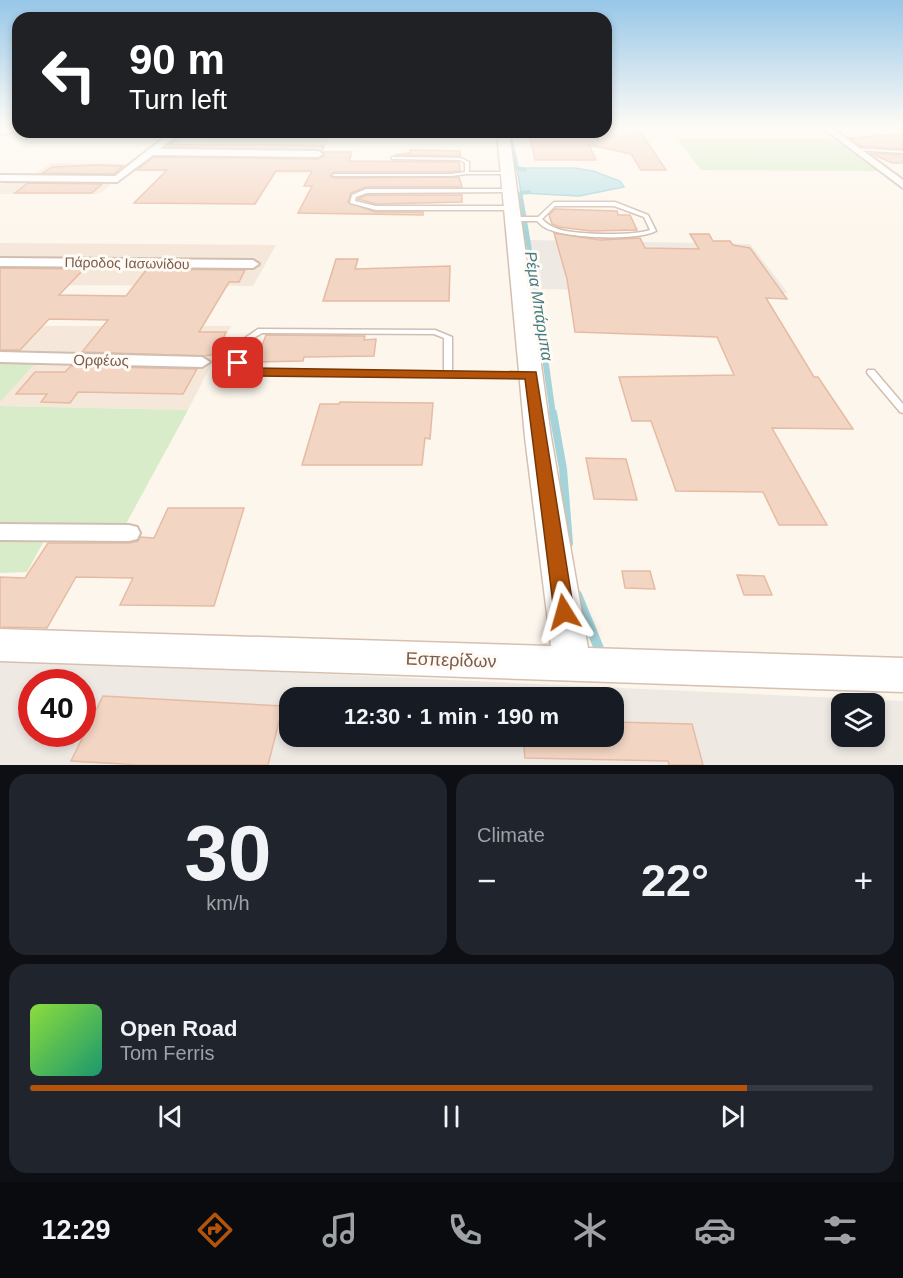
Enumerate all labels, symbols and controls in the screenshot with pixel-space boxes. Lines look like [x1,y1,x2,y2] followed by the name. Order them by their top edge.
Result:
[30,36,108,114] icon: left
[129,36,225,83] text: 90 m
[129,85,227,115] text: Turn left
[522,250,556,363] water label: Ρέμα Μπάρμπα
[64,254,190,272] street label: Πάροδος Ιασωνίδου
[212,337,263,388] pin
[221,346,254,379] icon: arrive
[73,351,129,369] street label: Ορφέως
[532,580,596,644] position arrow
[405,648,497,672] street label: Εσπερίδων
[18,669,96,747] speed limit sign: 40
[831,693,885,747] map controls
[831,693,885,747] button: layers
[344,704,559,729] text: 12:30 · 1 min · 190 m
[185,809,271,897] text: 30
[477,824,545,846] text: Climate
[641,855,709,906] text: 22°
[477,862,496,899] text: −
[854,862,873,899] text: +
[206,892,250,914] text: km/h
[120,1016,237,1041] text: Open Road
[120,1042,214,1064] text: Tom Ferris
[154,1100,187,1133] icon: previous
[435,1100,468,1133] icon: pause
[716,1100,749,1133] icon: next
[194,1209,236,1251] icon: directions
[319,1209,361,1251] icon: music
[444,1209,486,1251] icon: phone
[569,1209,611,1251] icon: climate
[694,1209,736,1251] icon: car
[819,1209,861,1251] icon: filters
[42,1215,111,1245] text: 12:29

